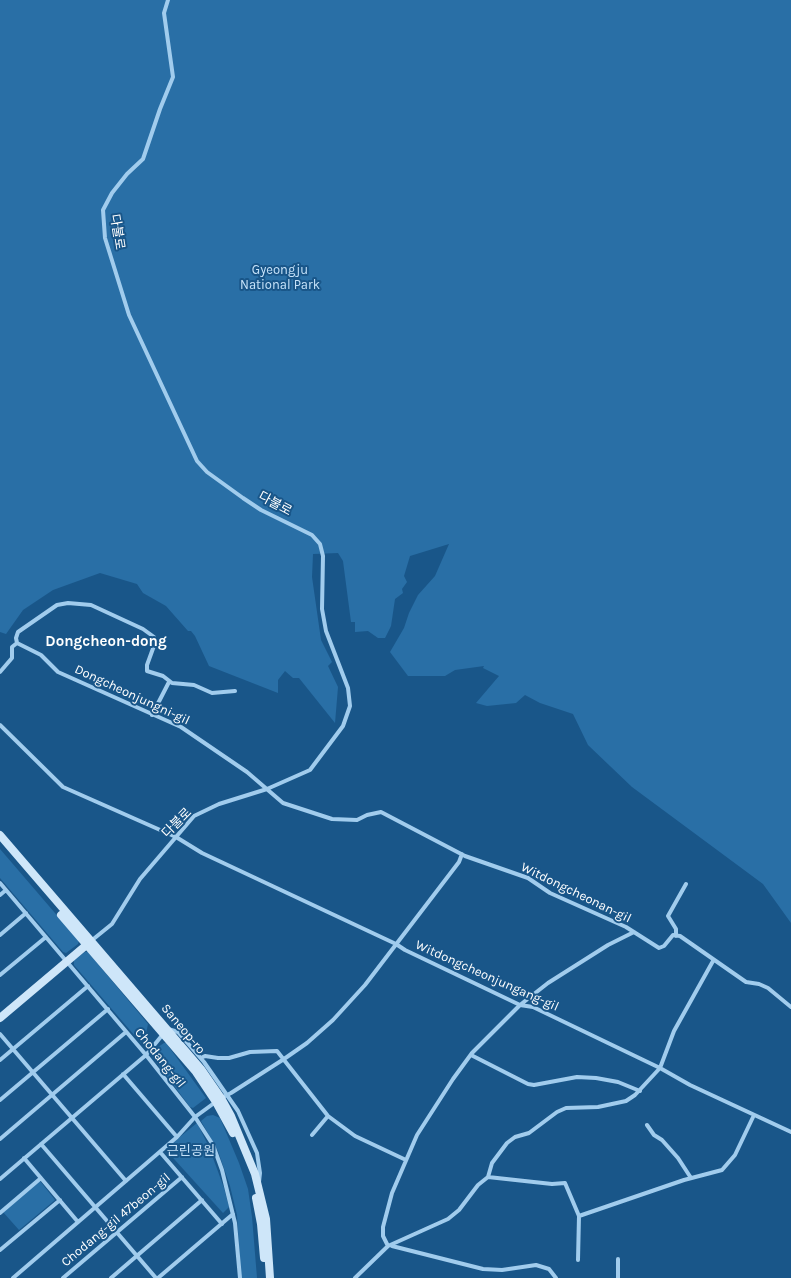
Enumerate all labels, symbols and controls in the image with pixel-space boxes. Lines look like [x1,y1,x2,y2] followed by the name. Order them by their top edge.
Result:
[106,213,128,251] street label: 다불로
[240,262,320,293] park label: Gyeongju National Park
[255,489,295,519] street label: 다불로
[45,633,167,651] district label: Dongcheon-dong
[72,661,192,729] street label: Dongcheonjungni-gil
[159,805,195,841] street label: 다불로
[518,859,634,927] street label: Witdongcheonan-gil
[413,937,561,1015] street label: Witdongcheonjungang-gil
[158,1001,208,1057] street label: Saneop-ro
[131,1025,189,1091] street label: Chodang-gil
[167,1143,215,1159] park label: 근린공원
[58,1170,174,1270] street label: Chodang-gil 47beon-gil

